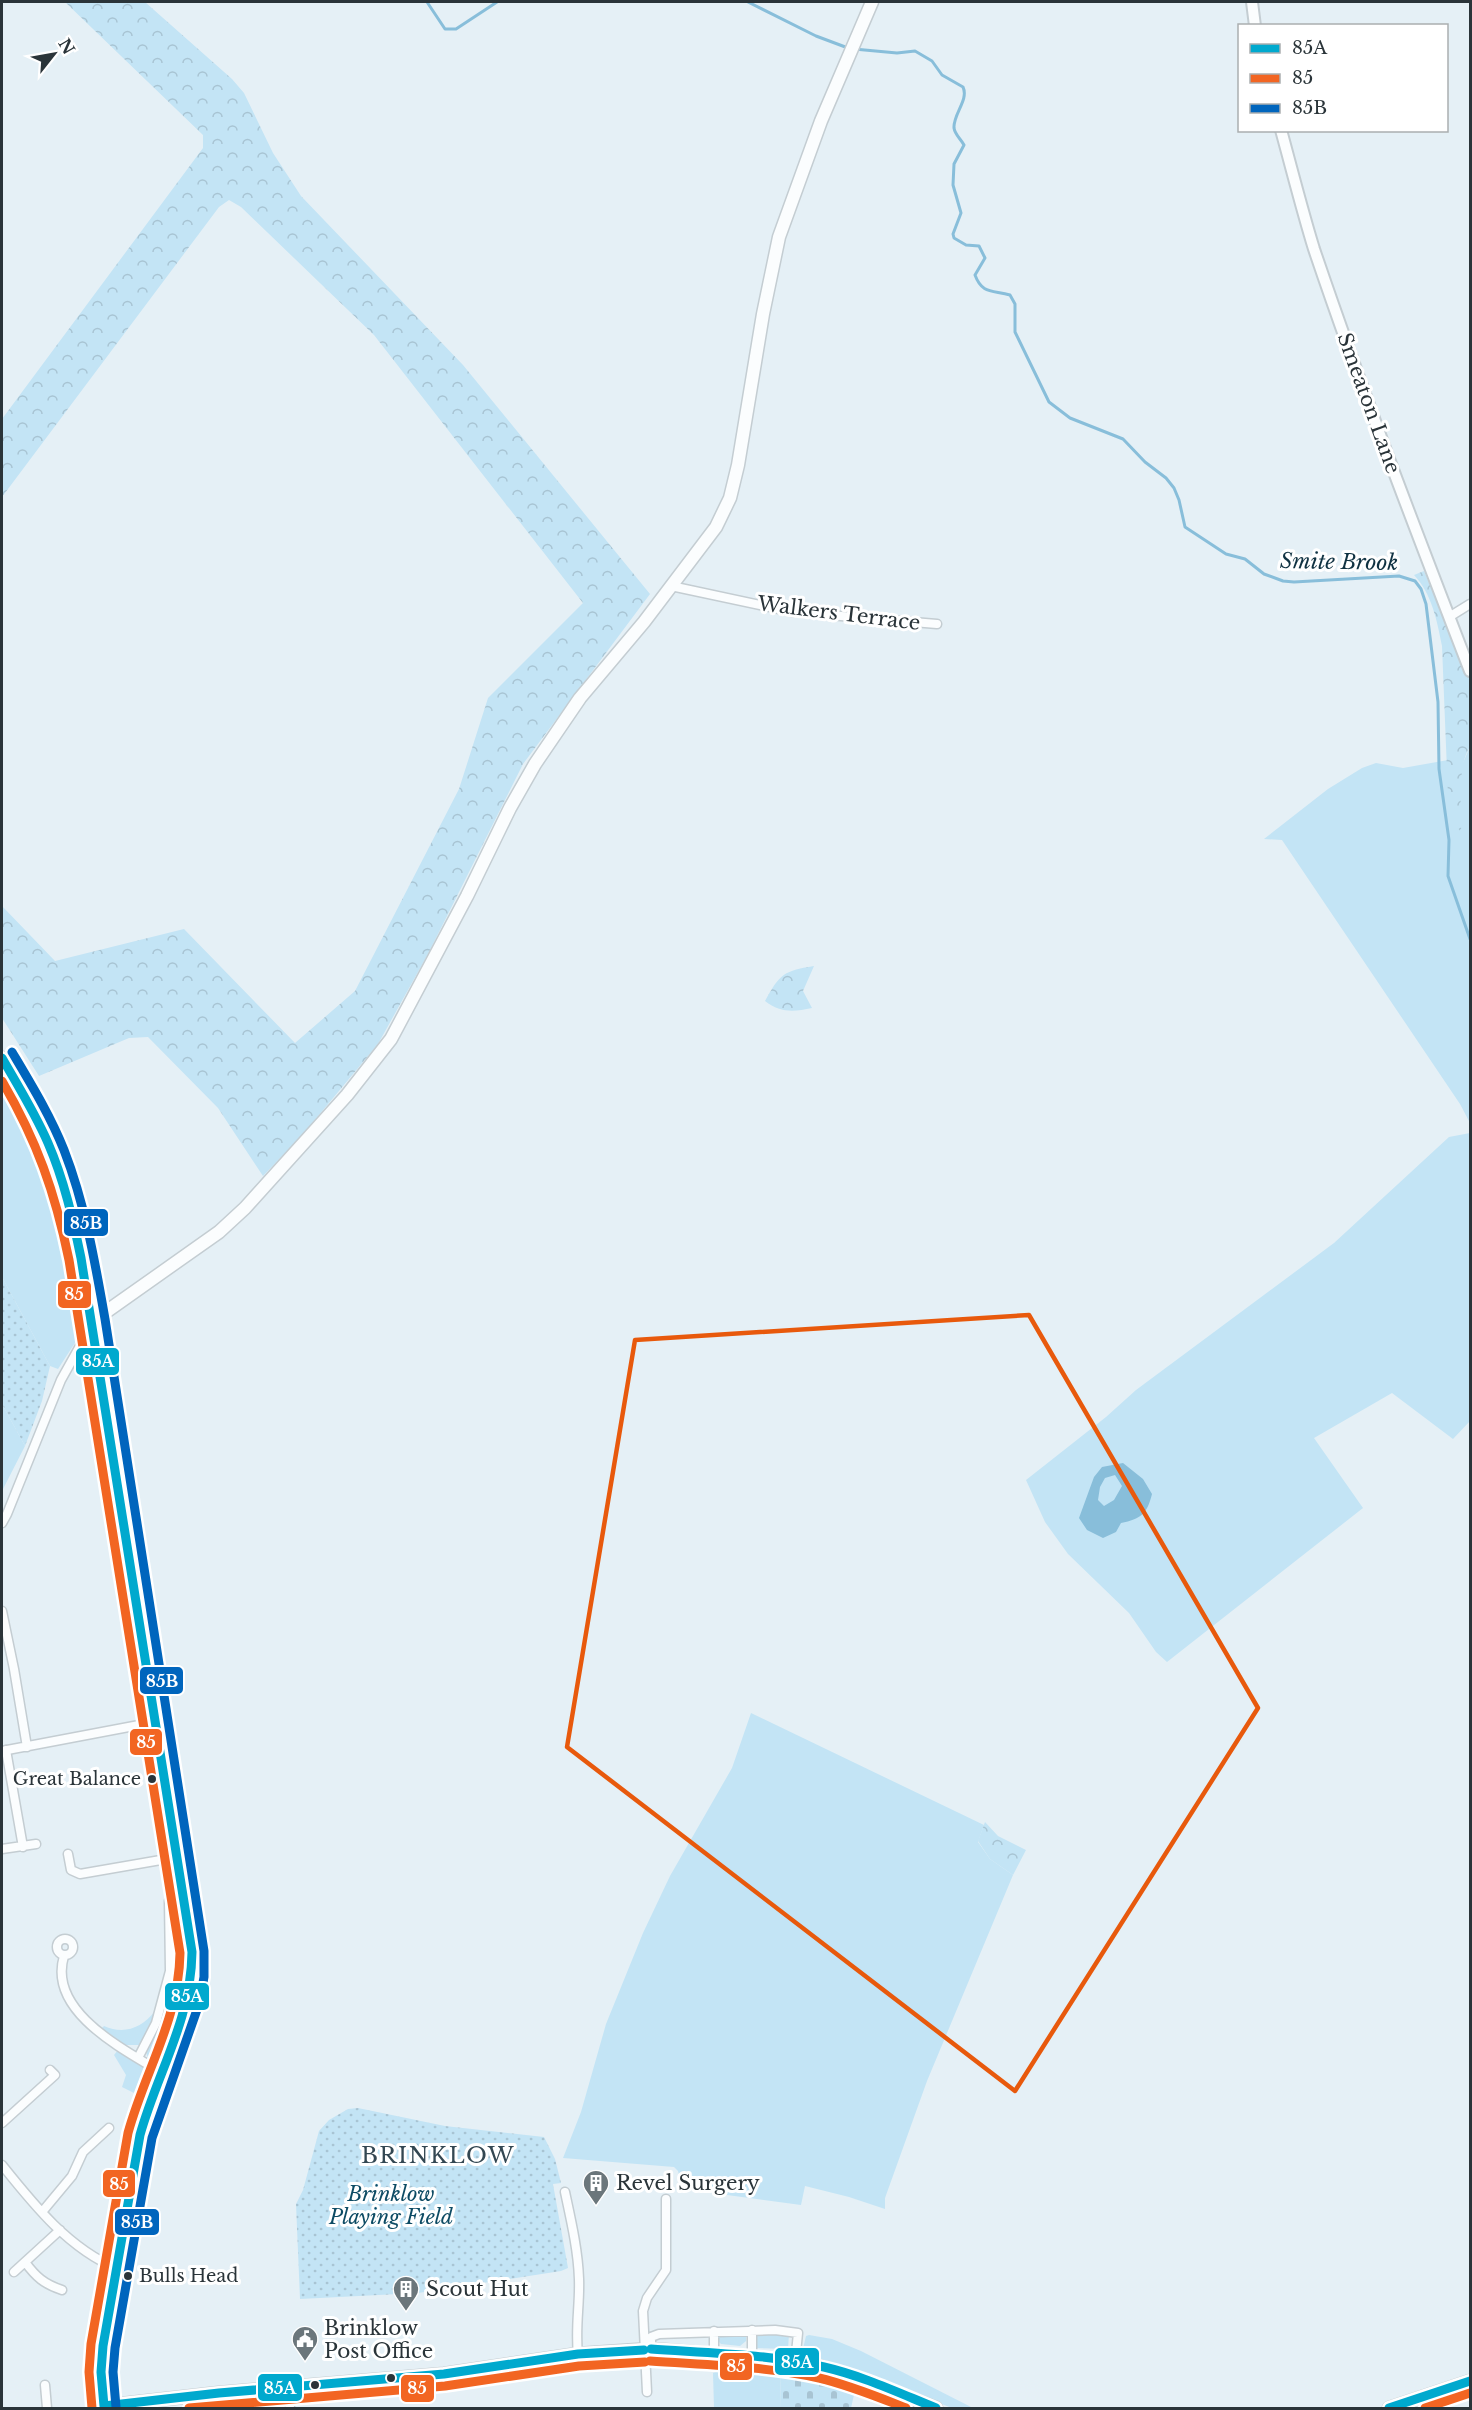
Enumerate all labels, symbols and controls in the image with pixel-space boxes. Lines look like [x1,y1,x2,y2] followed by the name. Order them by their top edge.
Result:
[24,24,84,84] north arrow
[1238,24,1448,132] legend
[54,35,79,58] text: N
[1292,37,1328,59] text: 85A
[1292,67,1313,89] text: 85
[1292,97,1327,119] text: 85B
[1332,329,1406,477] street label: Smeaton Lane
[1280,548,1398,576] water label: Smite Brook
[755,591,922,635] street label: Walkers Terrace
[63,1208,109,1237] line badge: 85B
[70,1213,102,1233] text: 85B
[57,1280,92,1309] line badge: 85
[64,1284,84,1304] text: 85
[75,1347,120,1376] line badge: 85A
[82,1351,115,1371] text: 85A
[139,1666,184,1695] line badge: 85B
[146,1671,178,1691] text: 85B
[129,1728,163,1756] line badge: 85
[136,1732,156,1752] text: 85
[13,1768,141,1790] place label: Great Balance
[146,1773,158,1785] marker: Great Balance
[164,1982,210,2011] line badge: 85A
[171,1986,204,2006] text: 85A
[361,2142,515,2169] district label: BRINKLOW
[581,2168,611,2206] building icon: Revel Surgery
[102,2169,136,2198] line badge: 85
[616,2171,760,2195] place label: Revel Surgery
[109,2174,129,2194] text: 85
[328,2182,453,2229] park label: Brinklow Playing Field
[114,2208,160,2236] line badge: 85B
[121,2212,153,2232] text: 85B
[139,2265,238,2287] place label: Bulls Head
[122,2270,134,2282] marker: Bulls Head
[391,2274,421,2312] building icon: Scout Hut
[426,2277,529,2301] place label: Scout Hut
[324,2316,433,2363] place label: Brinklow Post Office
[290,2324,320,2362] public building icon: Brinklow Post Office
[774,2347,820,2376] line badge: 85A
[719,2352,753,2381] line badge: 85
[781,2352,814,2372] text: 85A
[726,2356,746,2376] text: 85
[385,2372,397,2384] unlabelled marker
[257,2373,303,2402] line badge: 85A
[400,2374,435,2403] line badge: 85
[264,2378,297,2398] text: 85A
[407,2378,427,2398] text: 85
[309,2379,321,2391] unlabelled marker

